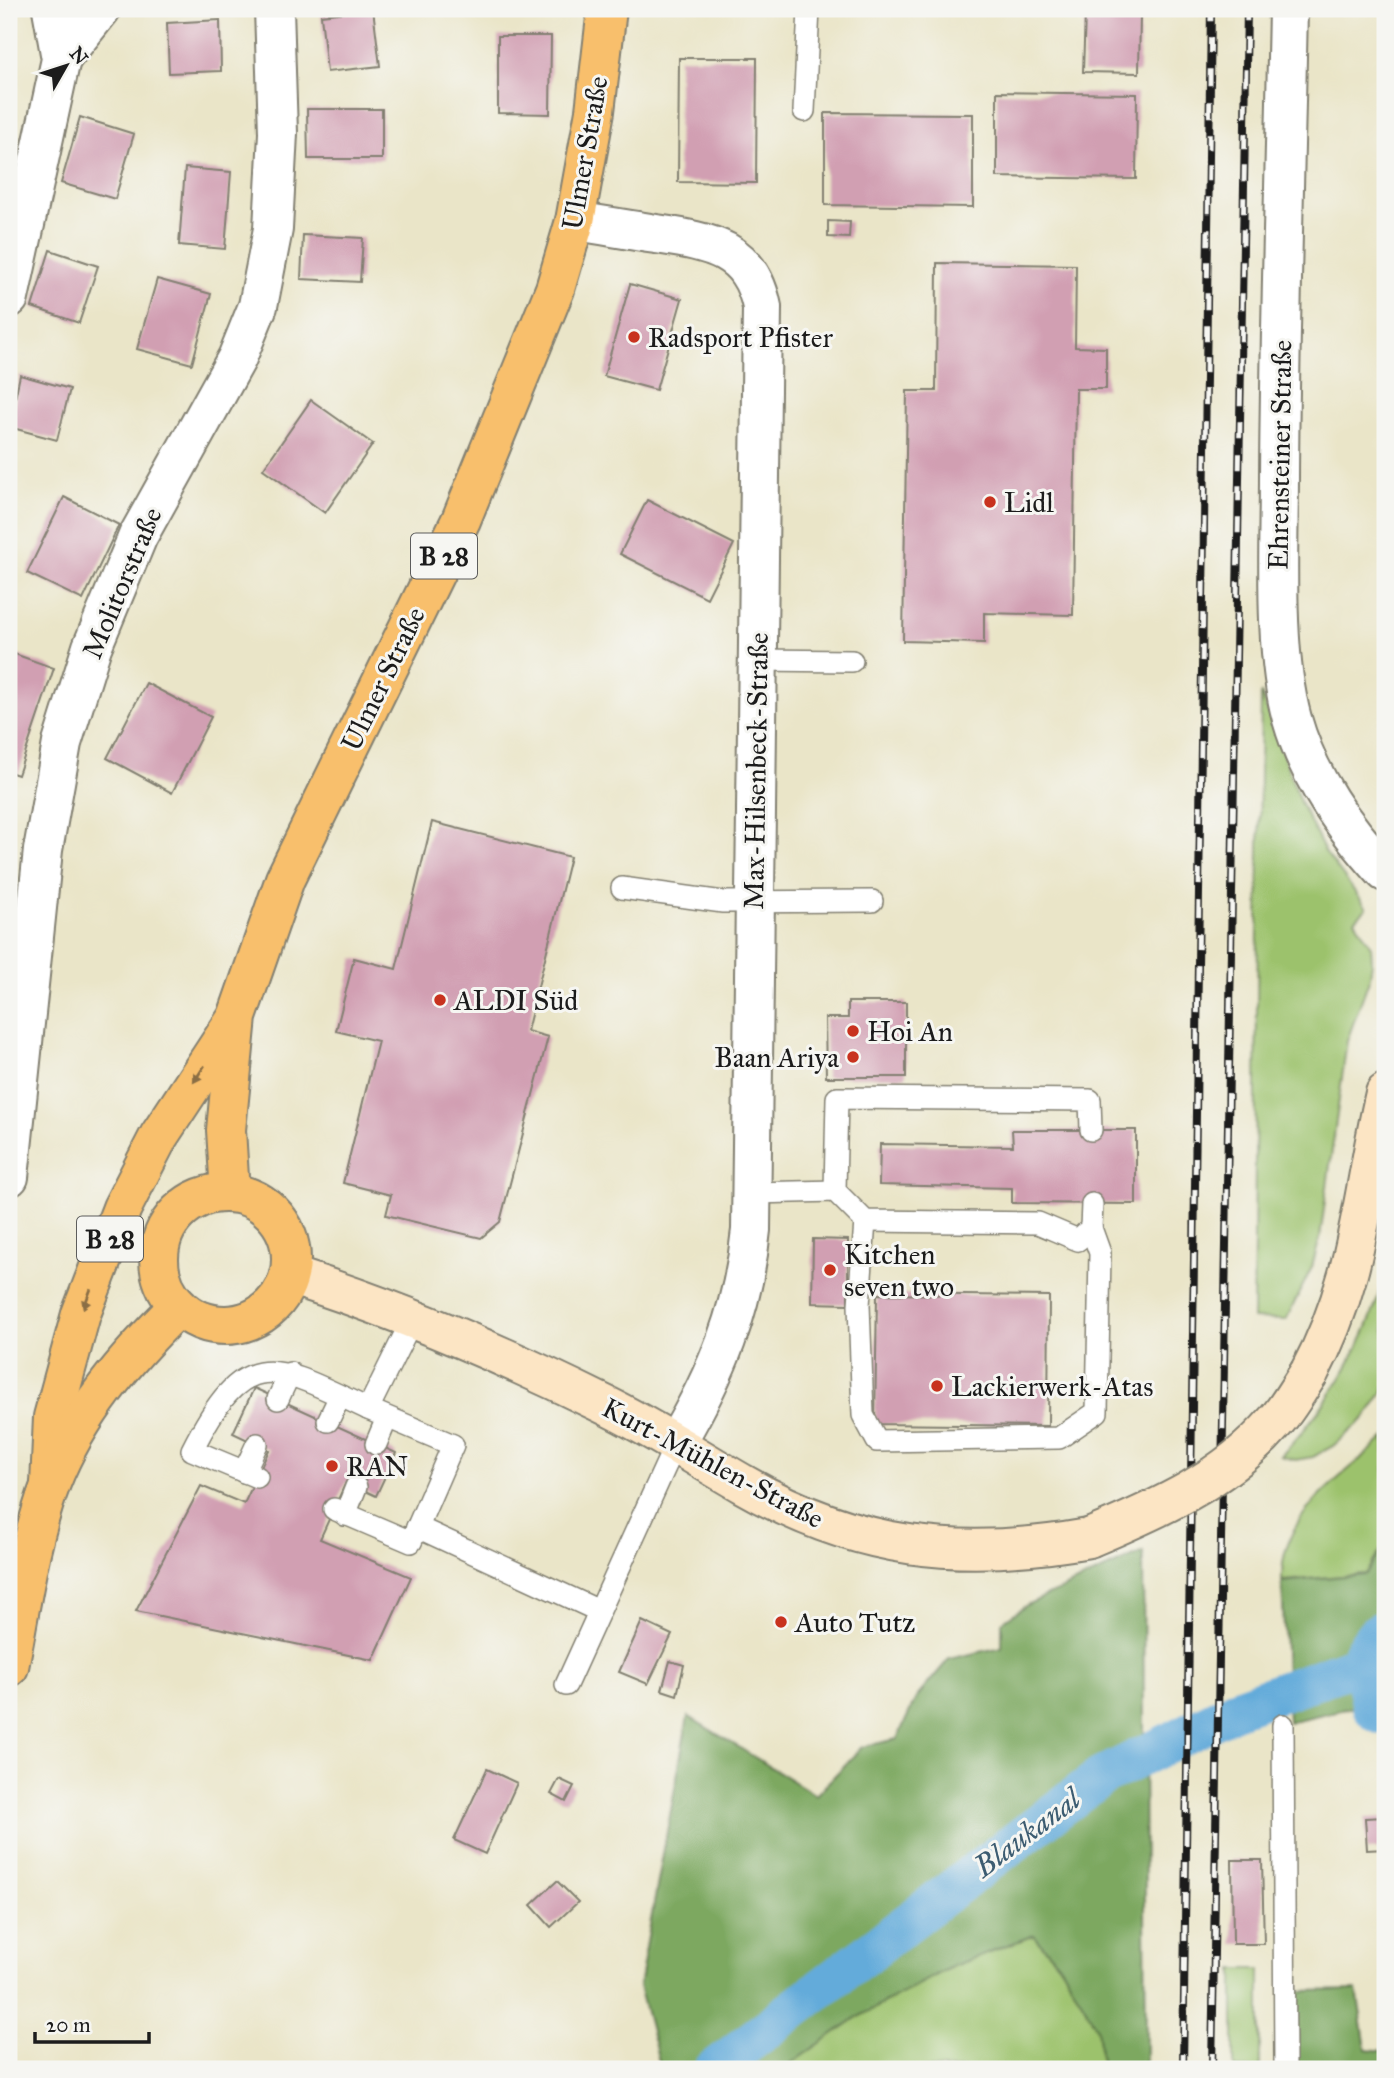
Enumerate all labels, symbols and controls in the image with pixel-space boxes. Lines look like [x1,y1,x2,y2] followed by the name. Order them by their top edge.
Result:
[32,32,102,102] north arrow
[65,42,93,69] text: N
[554,73,616,233] street label: Ulmer Straße
[648,320,834,355] place label: Radsport Pfister
[626,329,642,345] marker: Radsport Pfister
[1260,340,1300,570] street label: Ehrensteiner Straße
[1004,485,1054,520] place label: Lidl
[982,494,998,510] marker: Lidl
[74,502,170,664] street label: Molitorstraße
[411,534,477,578] road number: B 28
[333,601,433,757] street label: Ulmer Straße
[736,632,776,910] street label: Max-Hilsenbeck-Straße
[453,983,578,1018] place label: ALDI Süd
[432,992,448,1008] marker: ALDI Süd
[867,1014,953,1049] place label: Hoi An
[845,1023,861,1039] marker: Hoi An
[714,1040,839,1075] place label: Baan Ariya
[845,1049,861,1065] marker: Baan Ariya
[193,1065,206,1084] one-way arrow
[77,1216,143,1262] road number: B 28
[844,1237,954,1304] place label: Kitchen seven two
[822,1262,838,1278] marker: Kitchen seven two
[81,1288,92,1309] one-way arrow
[951,1369,1153,1404] place label: Lackierwerk-Atas
[929,1378,945,1394] marker: Lackierwerk-Atas
[596,1390,830,1536] street label: Kurt-Mühlen-Straße
[346,1449,408,1484] place label: RAN
[324,1458,340,1474] marker: RAN
[794,1605,915,1640] place label: Auto Tutz
[773,1614,789,1630] marker: Auto Tutz
[965,1780,1090,1886] water label: Blaukanal
[35,2001,149,2045] scale bar
[46,2012,91,2038] text: 20 m

